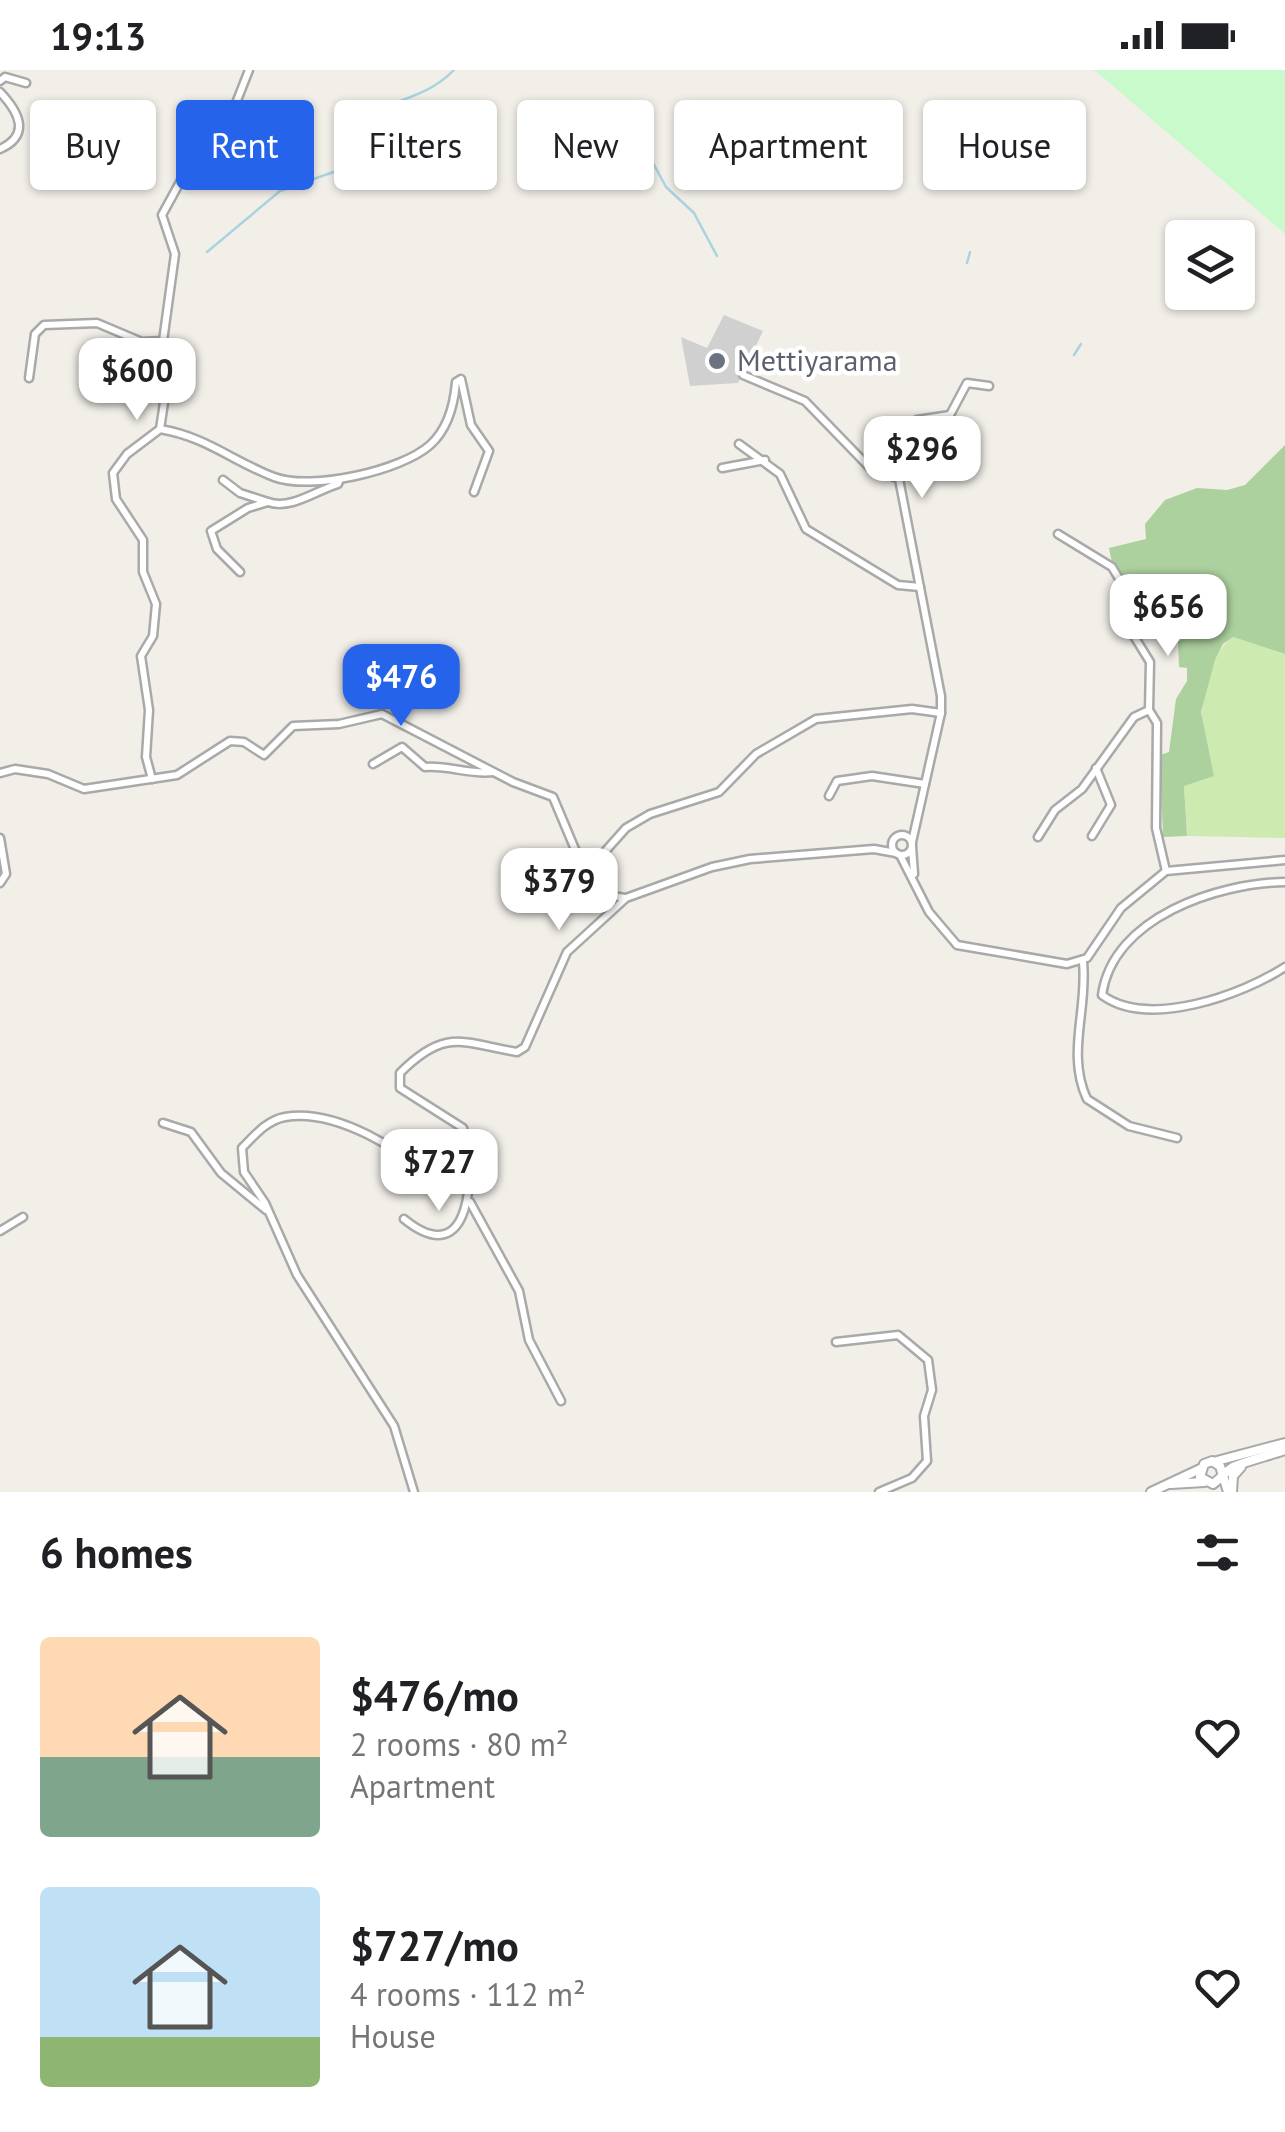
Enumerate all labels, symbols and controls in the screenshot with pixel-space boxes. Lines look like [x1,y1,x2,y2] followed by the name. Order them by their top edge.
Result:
[50,11,146,60] text: 19:13
[30,100,156,190] chip: Buy
[176,100,314,190] chip: Rent
[334,100,497,190] chip: Filters
[517,100,654,190] chip: New
[674,100,903,190] chip: Apartment
[923,100,1086,190] chip: House
[1165,220,1255,310] map controls
[1165,220,1255,310] button: layers
[78,338,196,423] pin: $600
[737,340,898,379] place label: Mettiyarama
[101,349,173,391] text: $600
[706,350,728,372] marker: Mettiyarama
[863,416,981,501] pin: $296
[886,427,958,469] text: $296
[1109,574,1227,659] pin: $656
[1132,585,1204,627] text: $656
[342,644,460,729] pin: $476
[365,655,437,697] text: $476
[500,848,618,933] pin: $379
[523,859,595,901] text: $379
[380,1129,498,1214] pin: $727
[403,1140,475,1182] text: $727
[40,1525,193,1580] text: 6 homes
[1190,1525,1245,1580] icon: filters
[350,1668,519,1723] text: $476/mo
[120,1677,240,1797] icon: home
[1190,1710,1245,1765] icon: heart
[350,1723,568,1765] text: 2 rooms · 80 m²
[350,1765,495,1807] text: Apartment
[350,1918,519,1973] text: $727/mo
[120,1927,240,2047] icon: home
[1190,1960,1245,2015] icon: heart
[350,1973,586,2015] text: 4 rooms · 112 m²
[350,2015,436,2057] text: House

